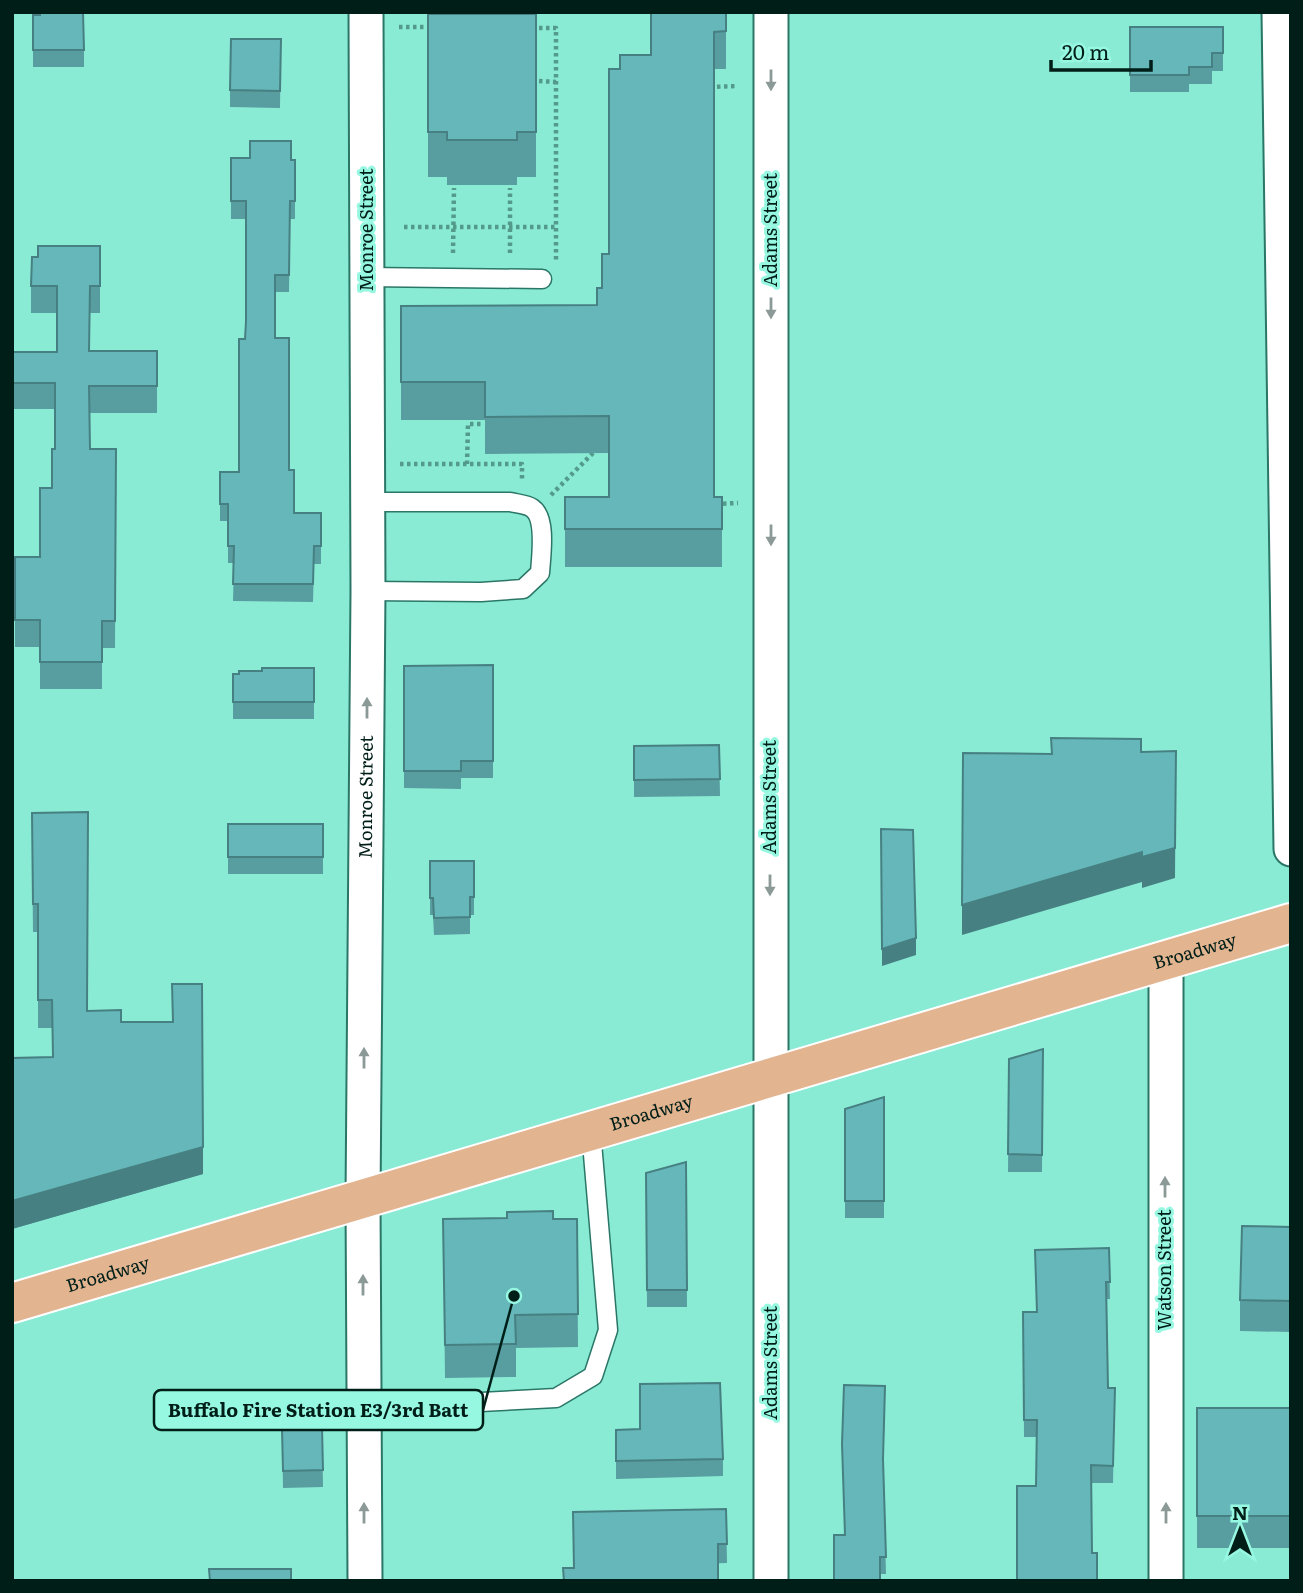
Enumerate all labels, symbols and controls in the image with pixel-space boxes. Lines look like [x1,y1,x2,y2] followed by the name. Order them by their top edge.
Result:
[1051,28,1151,72] scale bar
[1062,35,1109,66] text: 20 m
[765,70,777,92] one-way arrow
[352,168,379,292] street label: Monroe Street
[756,172,783,287] street label: Adams Street
[765,297,777,319] one-way arrow
[765,525,777,547] one-way arrow
[361,696,373,718] one-way arrow
[351,735,379,859] street label: Monroe Street
[755,739,782,854] street label: Adams Street
[764,875,776,897] one-way arrow
[1150,925,1240,975] street label: Broadway
[358,1046,370,1068] one-way arrow
[606,1086,696,1137] street label: Broadway
[1159,1176,1171,1198] one-way arrow
[1150,1209,1177,1330] street label: Watson Street
[63,1248,153,1298] street label: Broadway
[357,1274,369,1296] one-way arrow
[756,1305,783,1420] street label: Adams Street
[154,1390,483,1430] callout: Buffalo Fire Station E3/3rd Batt
[168,1395,469,1423] text: Buffalo Fire Station E3/3rd Batt
[1205,1495,1275,1565] north arrow
[1232,1498,1248,1526] text: N
[358,1501,370,1523] one-way arrow
[1160,1501,1172,1523] one-way arrow

